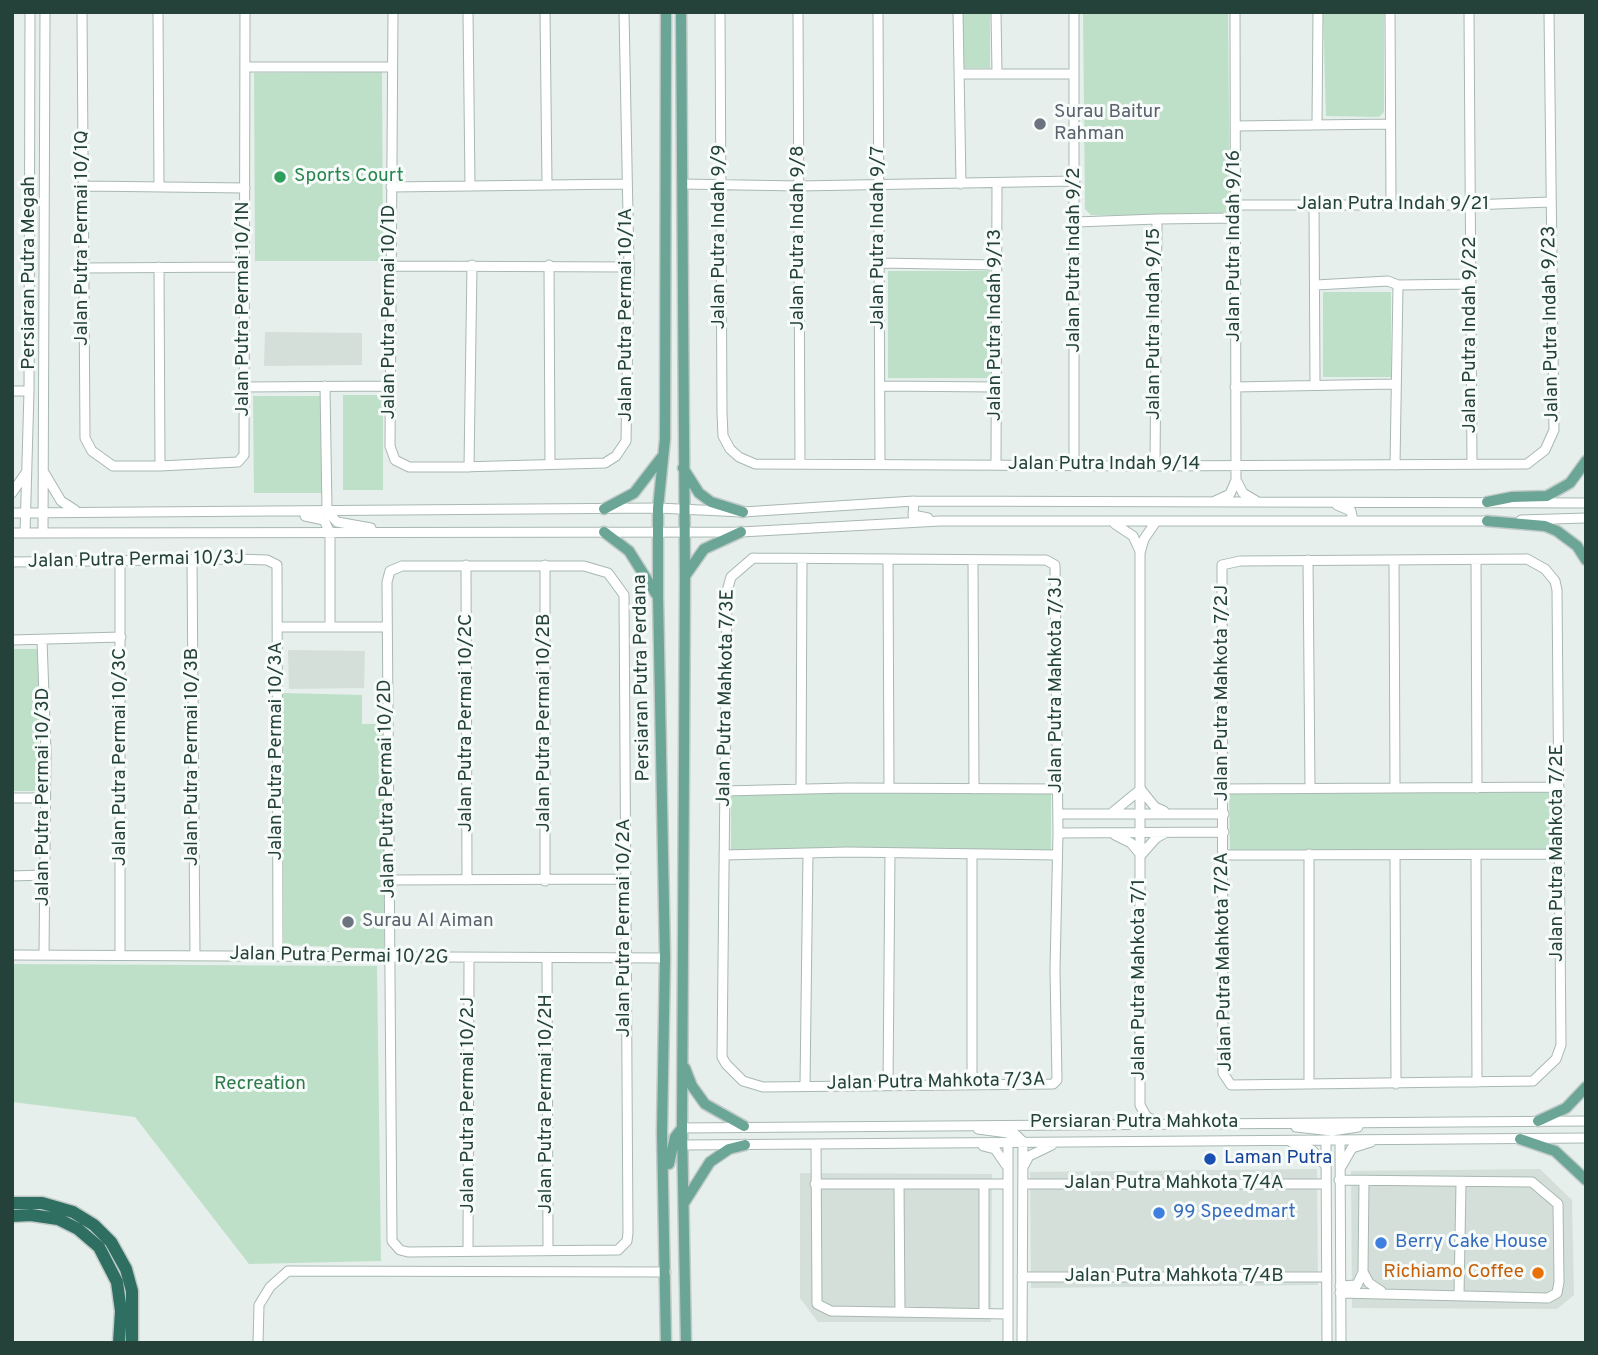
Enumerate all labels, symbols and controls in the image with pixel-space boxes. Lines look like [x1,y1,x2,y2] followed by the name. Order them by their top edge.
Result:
[1054,102,1161,146] place label: Surau Baitur Rahman
[1032,116,1048,132] marker: Surau Baitur Rahman
[72,130,94,346] street label: Jalan Putra Permai 10/1Q
[709,144,731,330] street label: Jalan Putra Indah 9/9
[788,145,810,331] street label: Jalan Putra Indah 9/8
[868,146,890,330] street label: Jalan Putra Indah 9/7
[1224,150,1246,342] street label: Jalan Putra Indah 9/16
[294,166,404,188] place label: Sports Court
[1064,167,1086,353] street label: Jalan Putra Indah 9/2
[272,169,288,185] marker: Sports Court
[19,176,41,370] street label: Persiaran Putra Megah
[1297,194,1489,216] street label: Jalan Putra Indah 9/21
[233,201,255,417] street label: Jalan Putra Permai 10/1N
[379,205,401,419] street label: Jalan Putra Permai 10/1D
[616,208,638,422] street label: Jalan Putra Permai 10/1A
[1539,225,1565,423] street label: Jalan Putra Indah 9/23
[1144,228,1166,420] street label: Jalan Putra Indah 9/15
[985,229,1007,421] street label: Jalan Putra Indah 9/13
[1460,236,1482,434] street label: Jalan Putra Indah 9/22
[1008,454,1200,476] street label: Jalan Putra Indah 9/14
[28,548,244,574] street label: Jalan Putra Permai 10/3J
[630,574,656,782] street label: Persiaran Putra Perdana
[1046,577,1068,793] street label: Jalan Putra Mahkota 7/3J
[1212,585,1234,801] street label: Jalan Putra Mahkota 7/2J
[714,589,740,807] street label: Jalan Putra Mahkota 7/3E
[456,614,478,832] street label: Jalan Putra Permai 10/2C
[534,614,556,832] street label: Jalan Putra Permai 10/2B
[266,642,288,860] street label: Jalan Putra Permai 10/3A
[110,648,132,866] street label: Jalan Putra Permai 10/3C
[182,648,204,866] street label: Jalan Putra Permai 10/3B
[375,679,401,899] street label: Jalan Putra Permai 10/2D
[33,687,55,907] street label: Jalan Putra Permai 10/3D
[1547,744,1569,962] street label: Jalan Putra Mahkota 7/2E
[614,818,636,1038] street label: Jalan Putra Permai 10/2A
[1212,852,1238,1072] street label: Jalan Putra Mahkota 7/2A
[1129,879,1151,1081] street label: Jalan Putra Mahkota 7/1
[362,911,494,933] place label: Surau Al Aiman
[340,914,356,930] marker: Surau Al Aiman
[229,944,449,970] street label: Jalan Putra Permai 10/2G
[536,994,558,1214] street label: Jalan Putra Permai 10/2H
[458,997,480,1213] street label: Jalan Putra Permai 10/2J
[826,1070,1046,1096] street label: Jalan Putra Mahkota 7/3A
[214,1074,306,1096] park label: Recreation
[1030,1112,1238,1134] street label: Persiaran Putra Mahkota
[1224,1148,1332,1170] place label: Laman Putra
[1202,1151,1218,1167] marker: Laman Putra
[1064,1173,1284,1195] street label: Jalan Putra Mahkota 7/4A
[1173,1202,1296,1224] place label: 99 Speedmart
[1151,1205,1167,1221] marker: 99 Speedmart
[1395,1232,1547,1254] place label: Berry Cake House
[1373,1235,1389,1251] marker: Berry Cake House
[1383,1262,1524,1284] place label: Richiamo Coffee
[1530,1265,1546,1281] marker: Richiamo Coffee
[1064,1266,1284,1288] street label: Jalan Putra Mahkota 7/4B

